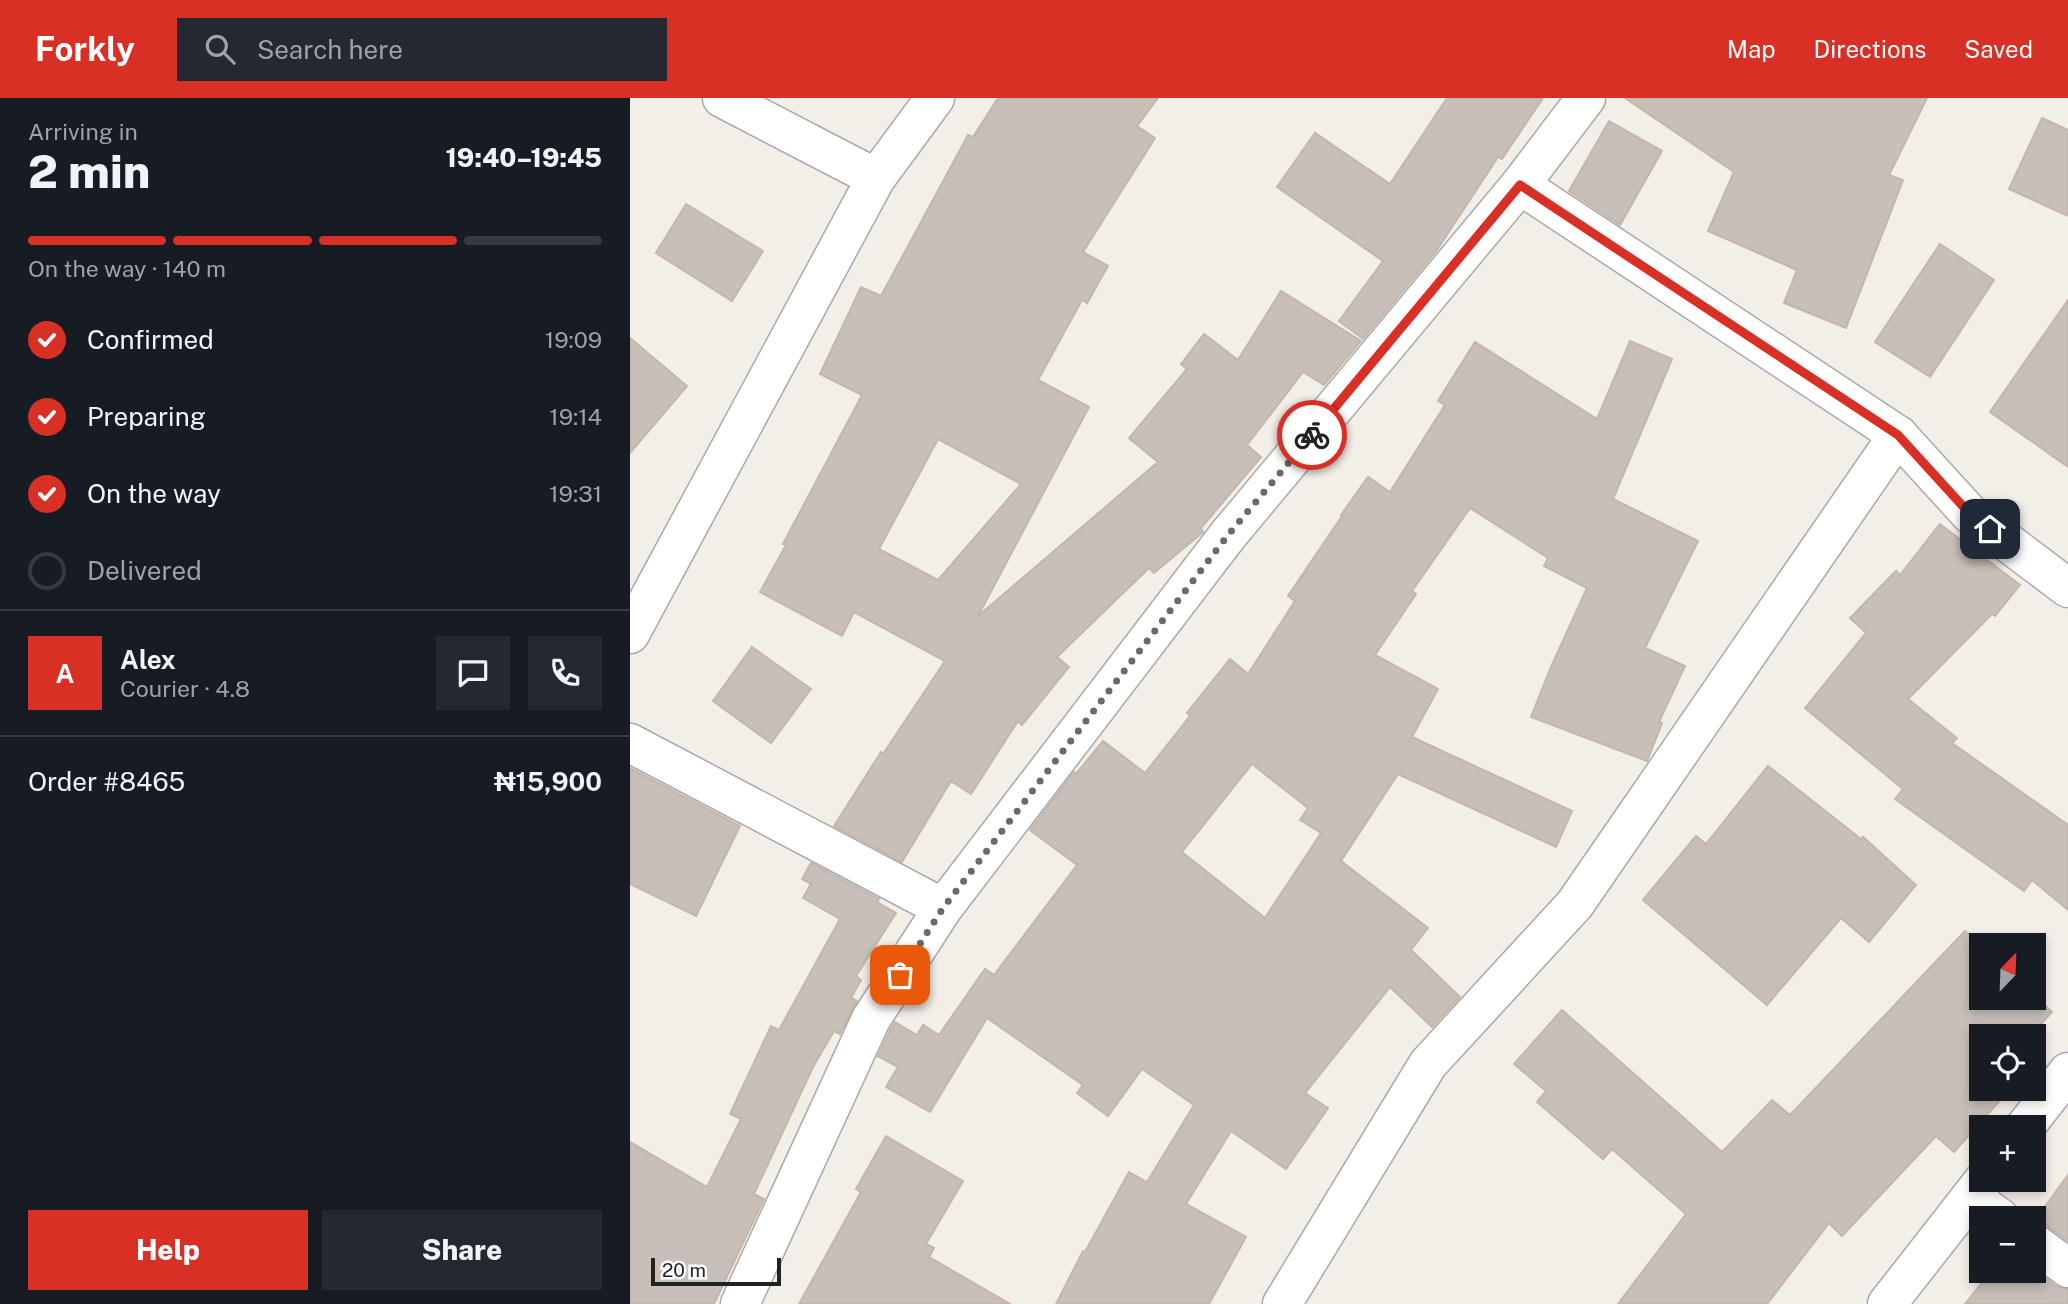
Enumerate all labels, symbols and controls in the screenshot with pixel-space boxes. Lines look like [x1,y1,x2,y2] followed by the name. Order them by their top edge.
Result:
[177,18,667,81] search box
[35,30,135,68] text: Forkly
[201,30,239,68] icon: search
[257,34,403,65] text: Search here
[1727,35,1776,63] text: Map
[1814,35,1926,63] text: Directions
[1964,35,2033,63] text: Saved
[28,118,138,145] text: Arriving in
[445,142,602,173] text: 19:40–19:45
[28,144,150,198] text: 2 min
[28,255,226,282] text: On the way · 140 m
[28,321,66,359] icon: check
[87,324,214,355] text: Confirmed
[545,326,602,353] text: 19:09
[28,398,66,436] icon: check
[1277,400,1347,470] courier
[87,401,206,432] text: Preparing
[549,403,602,430] text: 19:14
[1293,416,1331,454] icon: bike
[28,475,66,513] icon: check
[87,478,221,509] text: On the way
[549,480,602,507] text: 19:31
[1960,499,2020,559] pin
[1971,510,2009,548] icon: home
[87,555,202,586] text: Delivered
[436,636,510,710] button: chat
[528,636,602,710] button: phone
[120,644,176,675] text: Alex
[56,658,74,689] text: A
[120,675,250,702] text: Courier · 4.8
[28,766,185,797] text: Order #8465
[494,766,602,797] text: ₦15,900
[1969,933,2046,1010] north arrow
[1969,933,2046,1283] map controls
[870,945,930,1005] pin
[881,956,919,994] icon: bag
[1969,1024,2046,1101] button: locate
[1969,1115,2046,1192] button: +
[1969,1206,2046,1283] button: −
[28,1210,308,1290] button: Help
[322,1210,602,1290] button: Share
[651,1255,780,1287] scale bar
[662,1259,706,1281] text: 20 m

